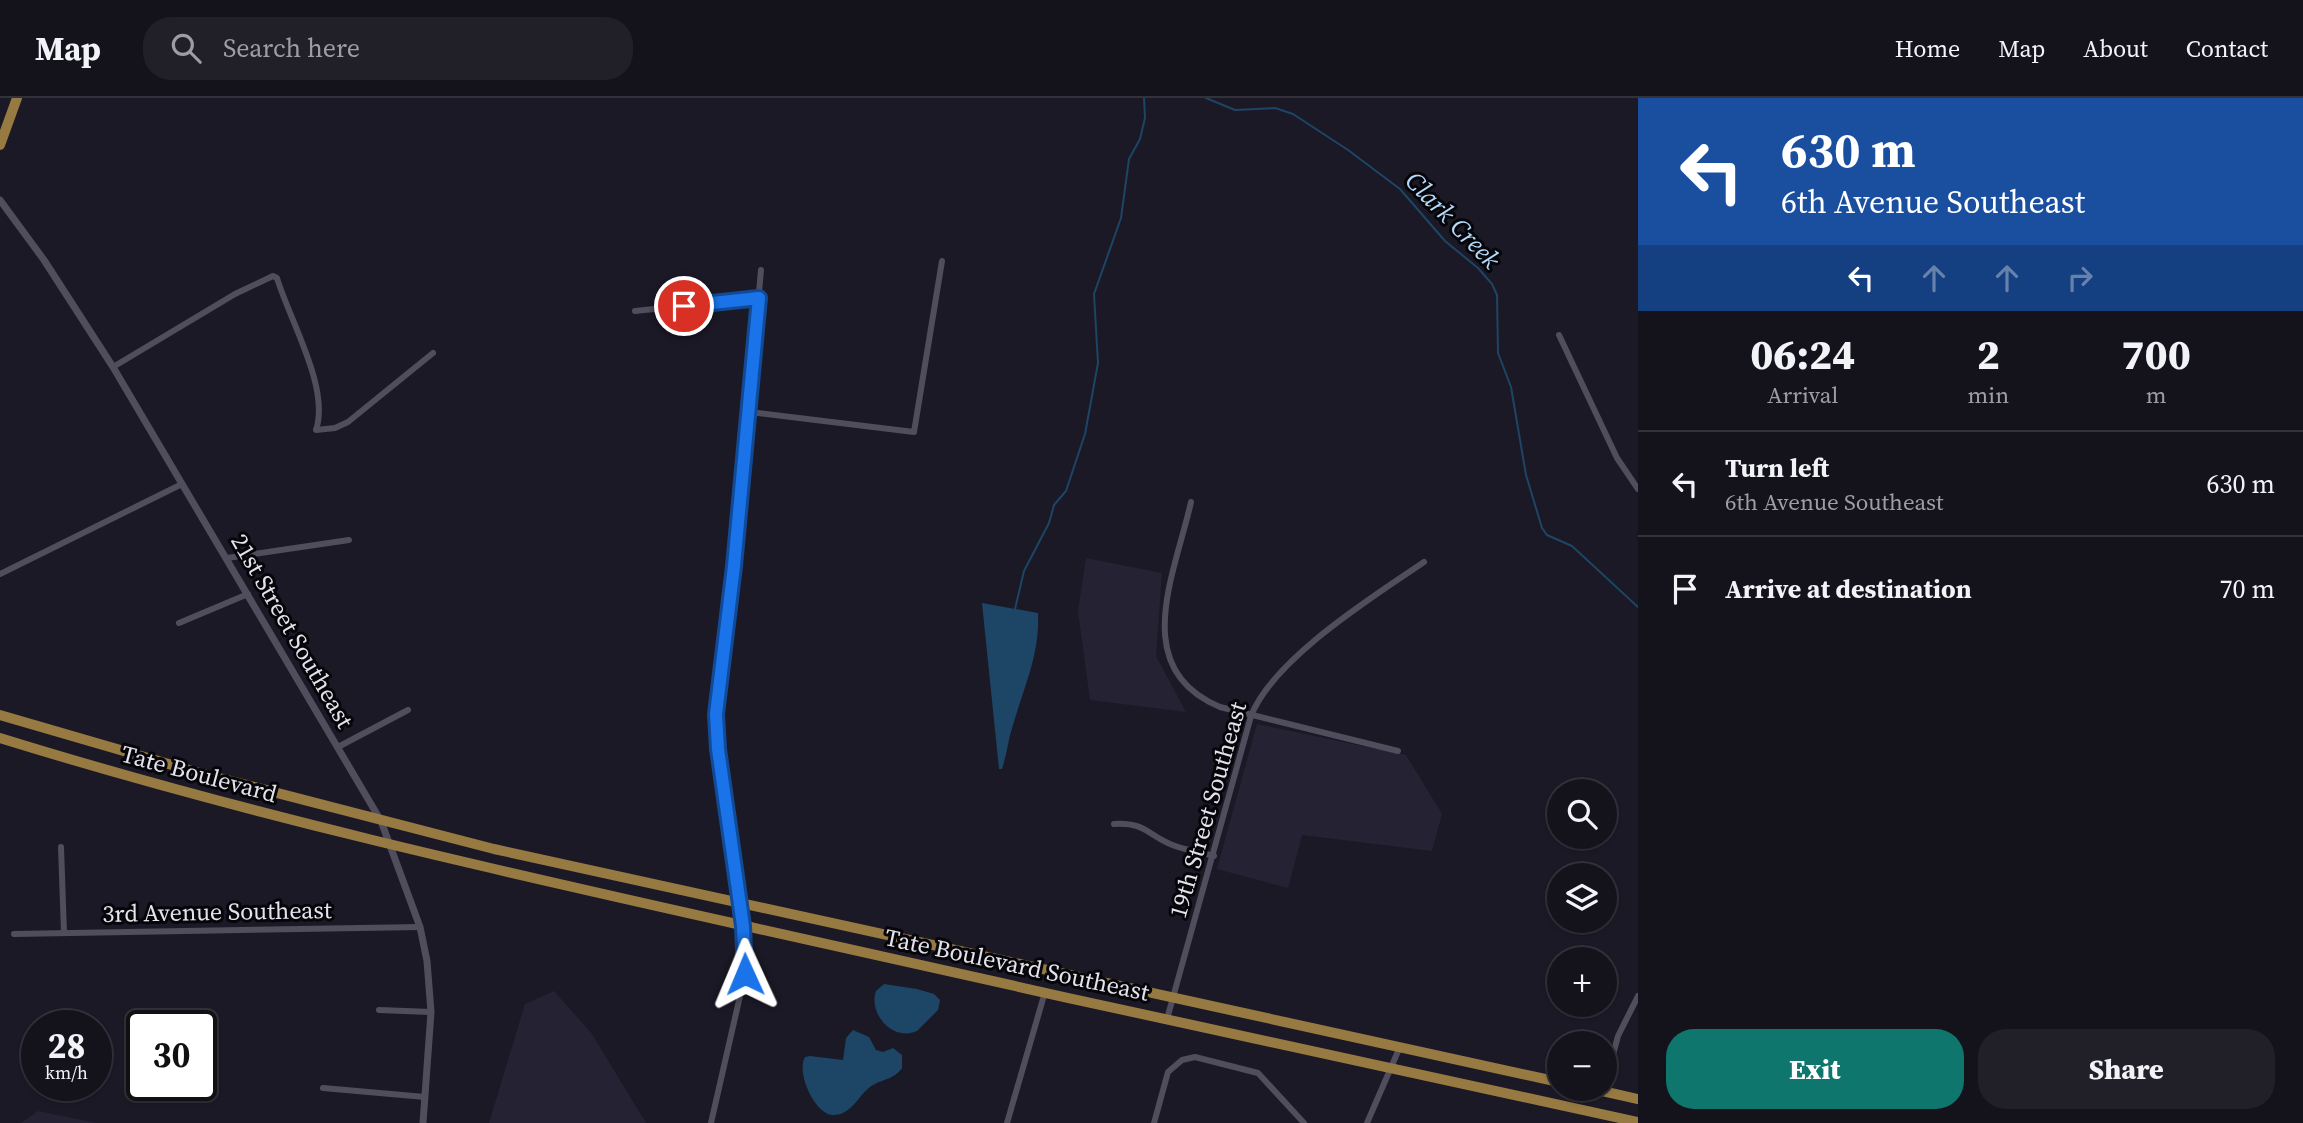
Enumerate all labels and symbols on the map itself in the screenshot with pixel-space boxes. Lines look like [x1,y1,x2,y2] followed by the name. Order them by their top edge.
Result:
[1397,163,1509,277] water label: Clark Creek
[654,276,714,336] pin
[223,528,362,734] street label: 21st Street Southeast
[1161,698,1254,922] street label: 19th Street Southeast
[118,737,281,810] street label: Tate Boulevard
[102,893,332,930] street label: 3rd Avenue Southeast
[882,920,1152,1009] street label: Tate Boulevard Southeast
[708,937,782,1011] position arrow
[126,1010,217,1101] speed limit sign: 30

